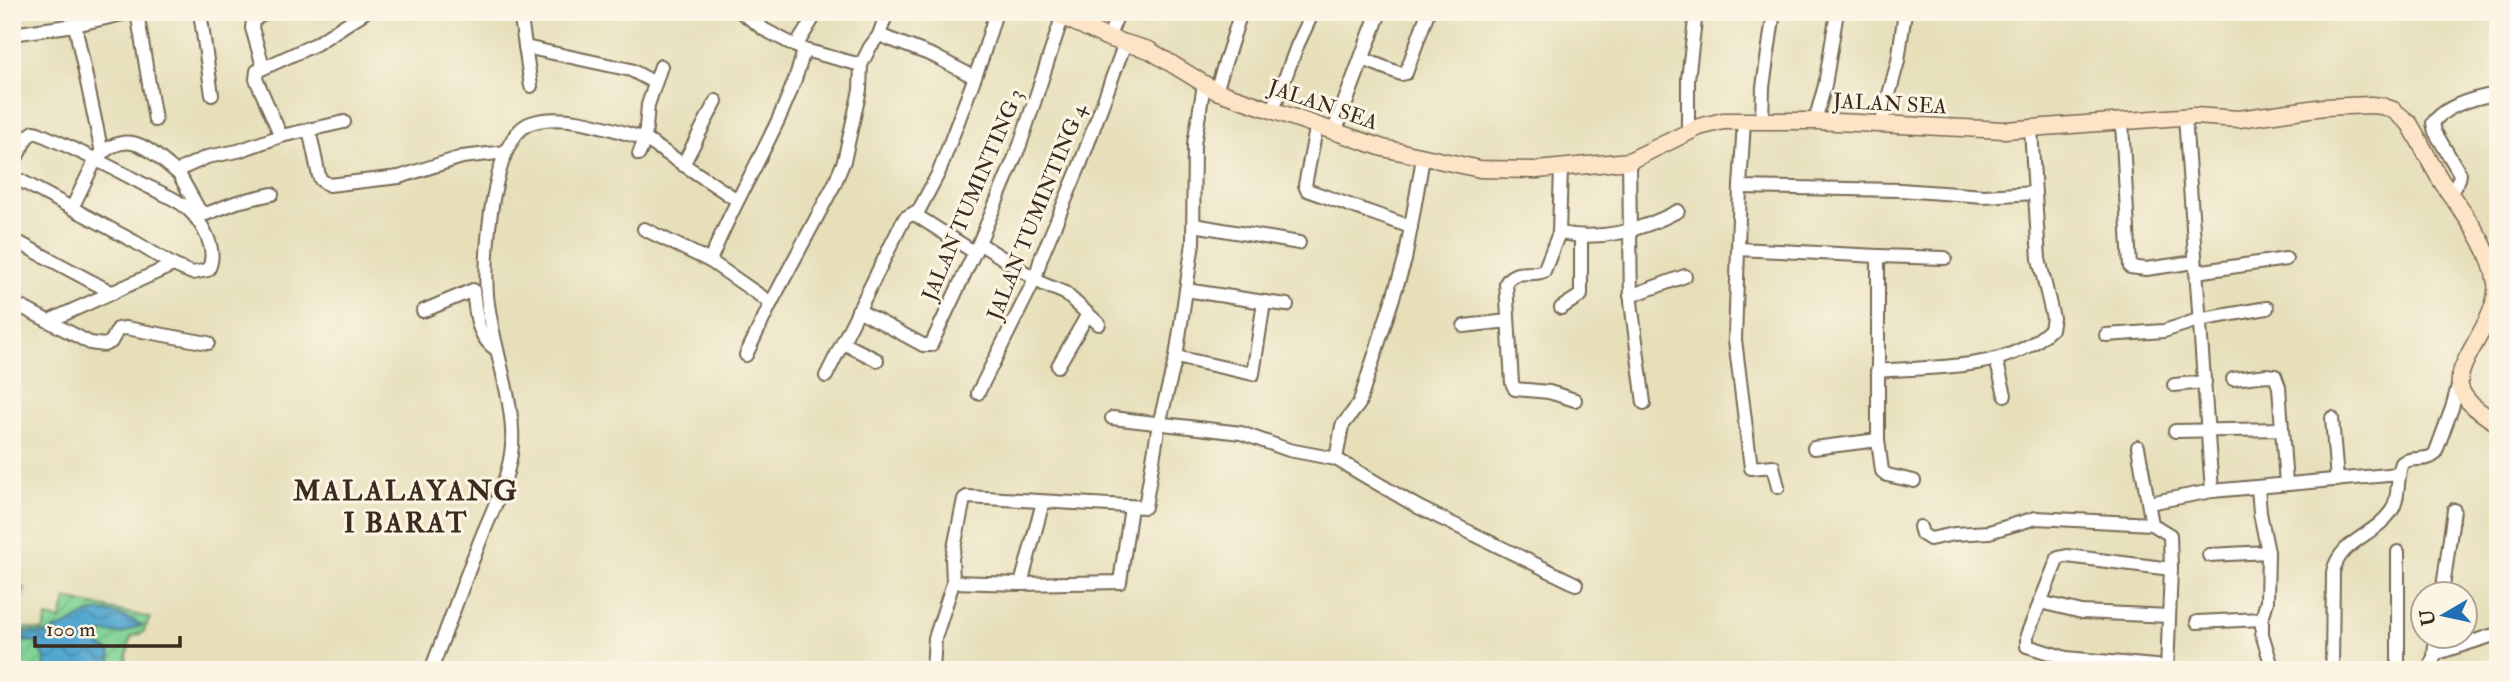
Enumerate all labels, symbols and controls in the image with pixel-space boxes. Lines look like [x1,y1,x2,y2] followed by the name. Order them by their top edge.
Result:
[1264,73,1381,136] street label: JALAN SEA
[916,85,1030,306] street label: JALAN TUMINTING 3
[1831,87,1948,120] street label: JALAN SEA
[981,98,1093,325] street label: JALAN TUMINTING 4
[292,474,519,541] district label: MALALAYANG I BARAT
[2408,580,2478,650] north arrow
[35,605,180,649] scale bar
[2415,608,2441,627] text: U
[46,616,96,643] text: 100 m

